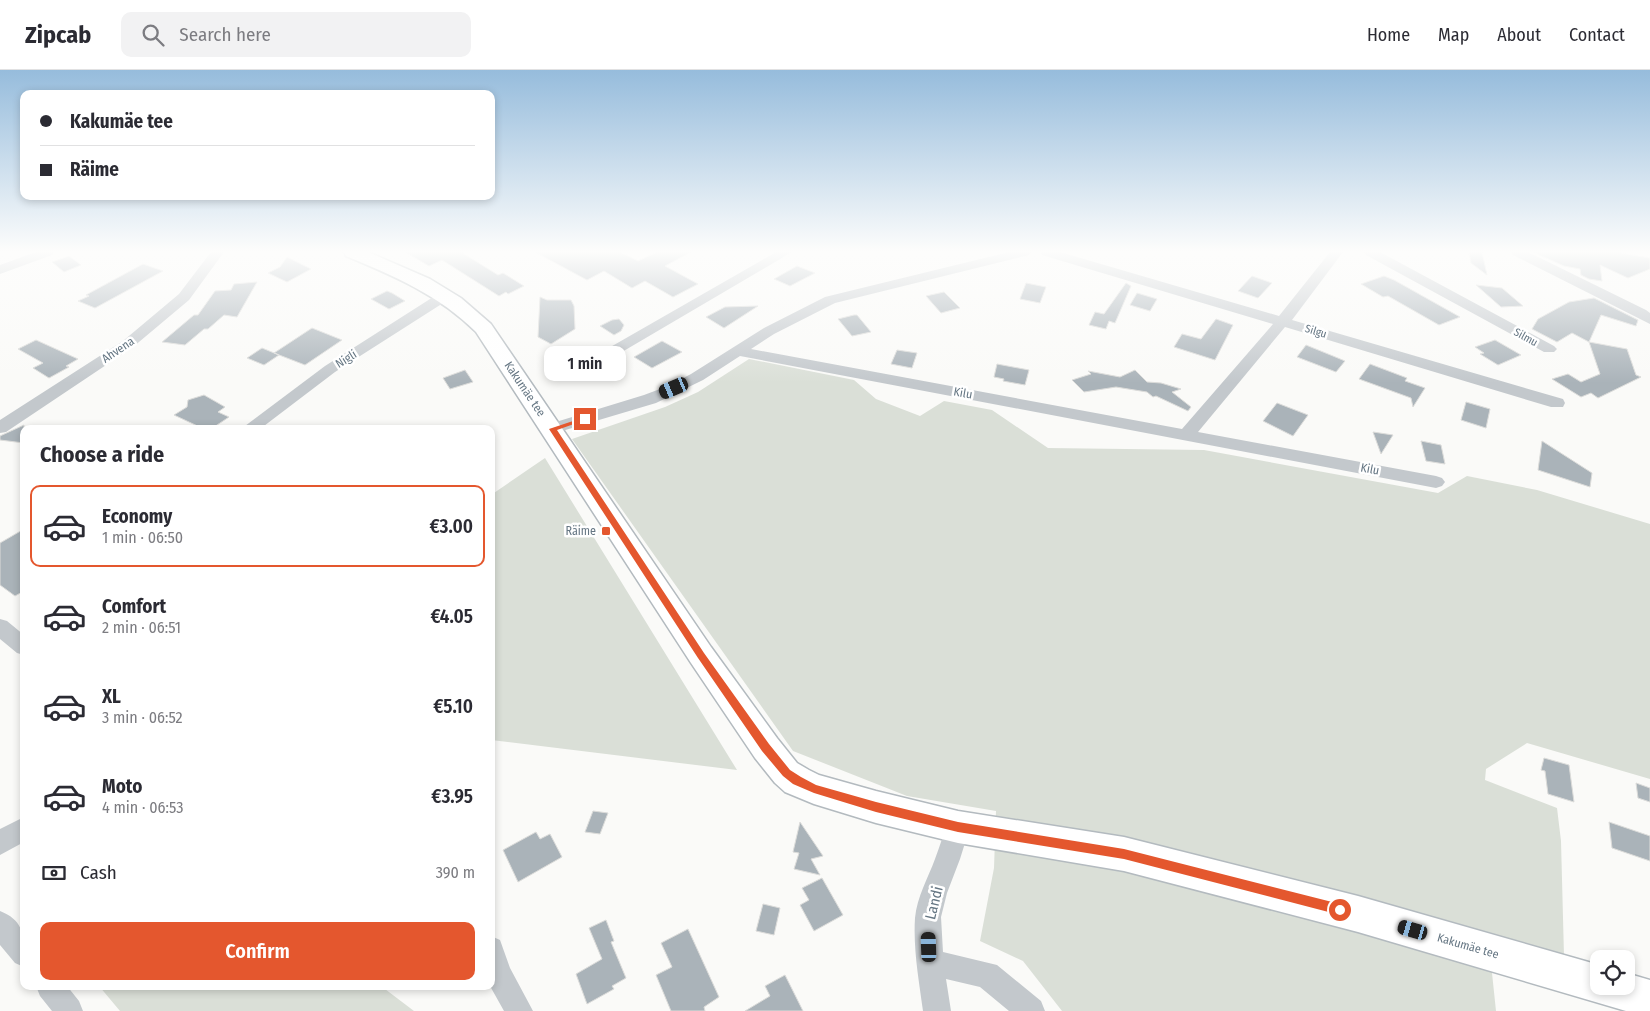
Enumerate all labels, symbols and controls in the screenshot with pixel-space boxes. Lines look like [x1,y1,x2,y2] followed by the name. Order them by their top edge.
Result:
[121,12,471,57] search box
[25,21,91,49] text: Zipcab
[139,21,167,49] icon: search
[179,23,271,46] text: Search here
[1367,24,1410,46] text: Home
[1438,24,1469,46] text: Map
[1497,24,1541,46] text: About
[1569,24,1625,46] text: Contact
[70,110,173,133] text: Kakumäe tee
[70,158,119,181] text: Räime
[1303,322,1328,341] street label: Silgu
[1512,326,1540,349] street label: Silmu
[99,334,137,366] street label: Ahvena
[544,346,626,382] callout: 1 min
[333,347,359,371] street label: Nigli
[568,354,602,373] text: 1 min
[501,359,549,419] street label: Kakumäe tee
[657,375,690,401] car
[953,384,973,402] street label: Kilu
[574,408,596,430] route end
[40,441,164,468] text: Choose a ride
[1359,460,1381,478] street label: Kilu
[42,504,87,549] icon: car
[102,505,172,528] text: Economy
[429,515,473,538] text: €3.00
[566,524,596,538] place label: Räime
[600,525,612,537] marker: Räime
[102,528,183,547] text: 1 min · 06:50
[42,594,87,639] icon: car
[102,595,166,618] text: Comfort
[430,605,473,628] text: €4.05
[102,618,181,637] text: 2 min · 06:51
[42,684,87,729] icon: car
[102,685,121,708] text: XL
[433,695,473,718] text: €5.10
[102,708,183,727] text: 3 min · 06:52
[42,774,87,819] icon: car
[102,775,142,798] text: Moto
[431,785,473,808] text: €3.95
[102,798,183,817] text: 4 min · 06:53
[40,859,68,887] icon: cash
[80,861,117,884] text: Cash
[436,863,475,882] text: 390 m
[921,885,947,921] street label: Landi
[1329,899,1351,921] route start
[1396,919,1429,941] car
[40,922,475,980] button: Confirm
[1436,931,1500,961] street label: Kakumäe tee
[920,932,937,962] car
[1590,950,1635,995] map controls
[1590,950,1635,995] button: locate

